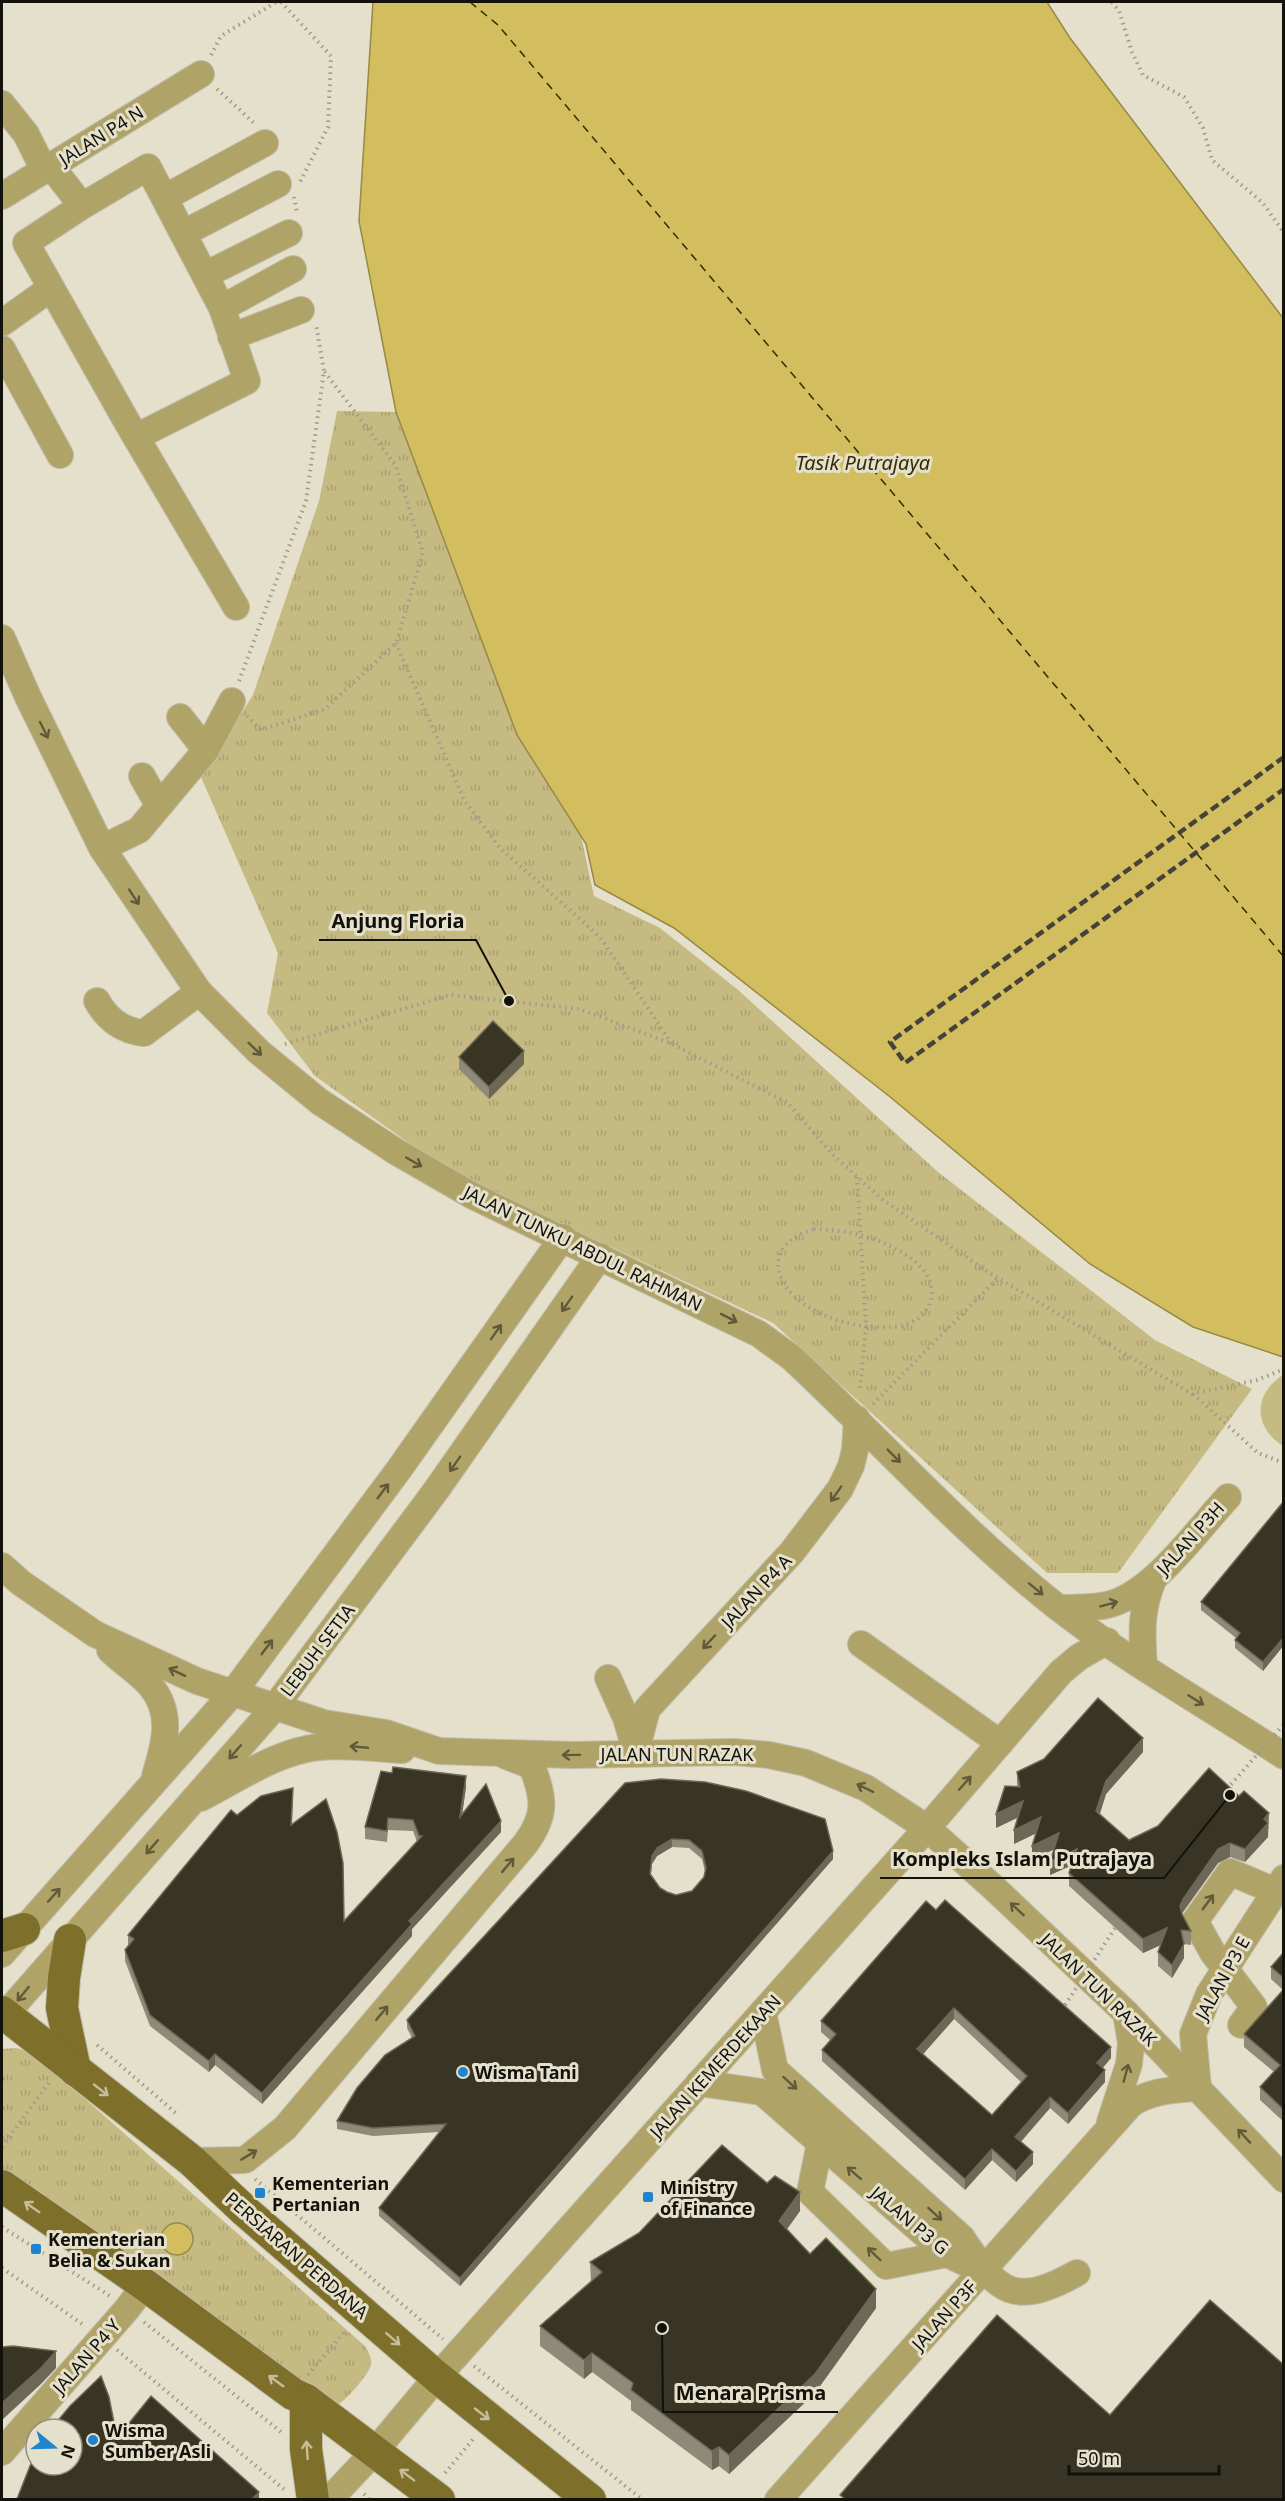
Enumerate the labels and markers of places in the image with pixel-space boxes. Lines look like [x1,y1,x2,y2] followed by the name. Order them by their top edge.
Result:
[319,902,476,940] callout: Anjung Floria
[880,1840,1164,1878] callout: Kompleks Islam Putrajaya
[475,2060,577,2084] place label: Wisma Tani
[456,2065,470,2079] marker: Wisma Tani
[272,2171,389,2216] place label: Kementerian Pertanian
[660,2175,752,2220] place label: Ministry of Finance
[253,2186,267,2200] marker: Kementerian Pertanian
[641,2190,655,2204] marker: Ministry of Finance
[48,2227,170,2272] place label: Kementerian Belia & Sukan
[29,2242,43,2256] marker: Kementerian Belia & Sukan
[663,2374,838,2412] callout: Menara Prisma
[105,2418,211,2463] place label: Wisma Sumber Asli
[86,2433,100,2447] marker: Wisma Sumber Asli

